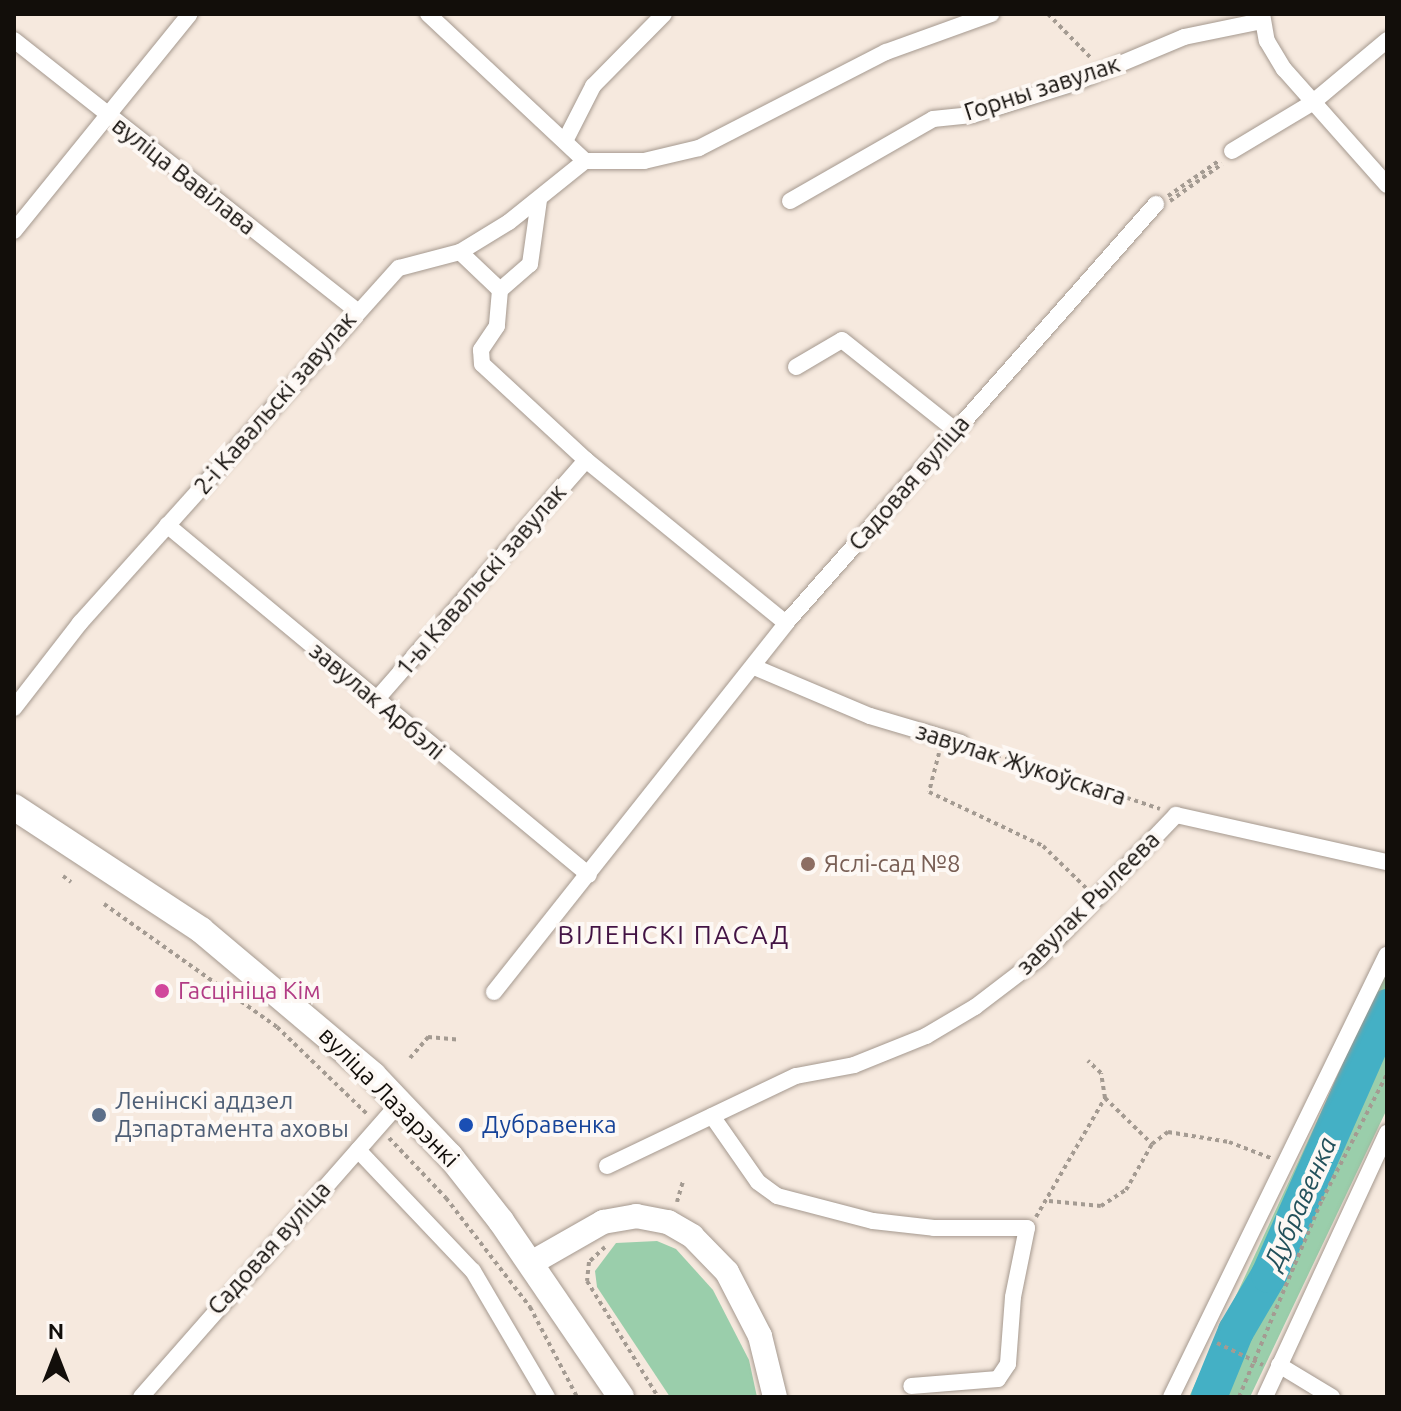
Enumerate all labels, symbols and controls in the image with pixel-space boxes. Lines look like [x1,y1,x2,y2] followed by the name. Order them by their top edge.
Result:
[961,49,1123,127] street label: Горны завулак
[106,111,262,241] street label: вуліца Вавілава
[188,306,362,500] street label: 2-і Кавальскі завулак
[842,410,976,556] street label: Садовая вуліца
[390,478,572,682] street label: 1-ы Кавальскі завулак
[304,636,450,766] street label: завулак Арбэлі
[912,716,1130,812] street label: завулак Жукоўскага
[1010,825,1166,981] street label: завулак Рылеева
[824,850,960,878] place label: Яслі-сад №8
[799,855,817,873] marker: Яслі-сад №8
[558,919,790,951] district label: ВІЛЕНСКІ ПАСАД
[178,977,321,1005] place label: Гасцініца Кім
[153,982,171,1000] marker: Гасцініца Кім
[313,1021,465,1173] street label: вуліца Лазарэнкі
[115,1087,349,1143] place label: Ленінскі аддзел Дэпартамента аховы
[90,1106,108,1124] marker: Ленінскі аддзел Дэпартамента аховы
[482,1111,617,1139] place label: Дубравенка
[457,1116,475,1134] marker: Дубравенка
[1257,1132,1343,1274] water label: Дубравенка
[202,1175,336,1321] street label: Садовая вуліца
[16,1315,96,1395] north arrow
[48,1318,64,1343] text: N

